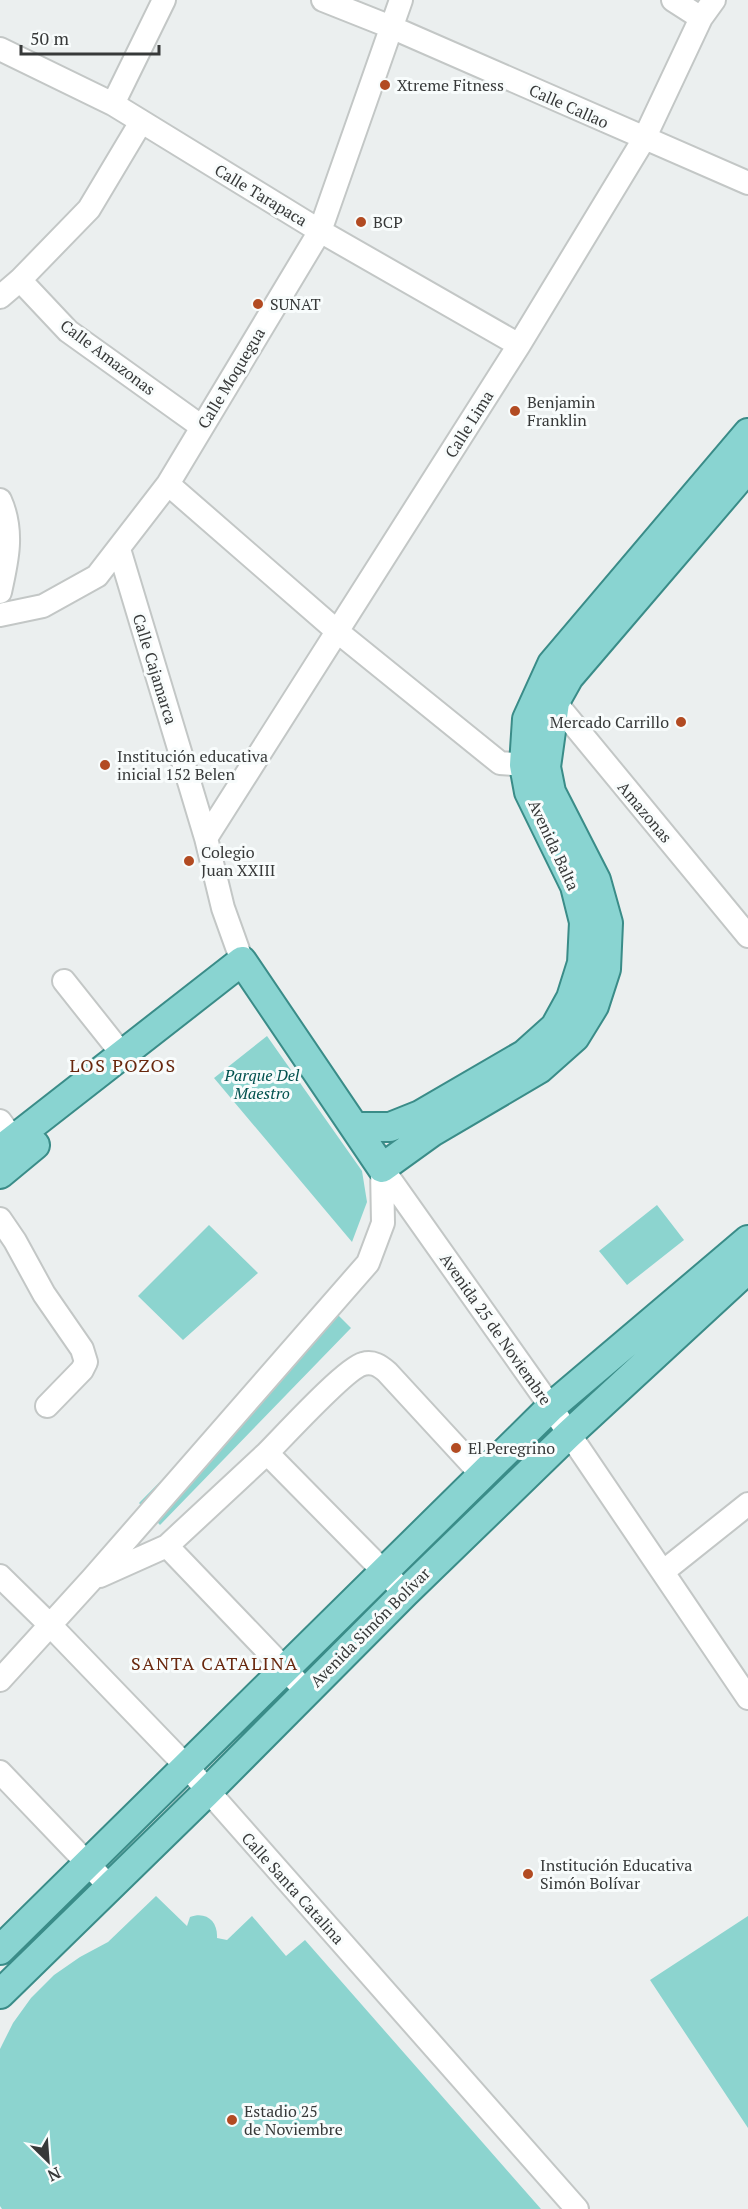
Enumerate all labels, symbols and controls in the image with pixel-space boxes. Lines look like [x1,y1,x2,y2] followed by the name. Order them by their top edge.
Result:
[21,18,159,56] scale bar
[30,26,70,50] text: 50 m
[397,74,504,96] place label: Xtreme Fitness
[378,78,392,92] marker: Xtreme Fitness
[526,79,612,133] street label: Calle Callao
[211,159,311,231] street label: Calle Tarapaca
[373,211,403,233] place label: BCP
[354,215,368,229] marker: BCP
[270,293,321,315] place label: SUNAT
[251,297,265,311] marker: SUNAT
[56,314,160,400] street label: Calle Amazonas
[192,323,270,433] street label: Calle Moquegua
[440,386,498,462] street label: Calle Lima
[527,391,596,431] place label: Benjamin Franklin
[508,404,522,418] marker: Benjamin Franklin
[128,611,182,727] street label: Calle Cajamarca
[550,711,669,733] place label: Mercado Carrillo
[674,715,688,729] marker: Mercado Carrillo
[117,745,268,785] place label: Institución educativa inicial 152 Belen
[98,758,112,772] marker: Institución educativa inicial 152 Belen
[613,777,677,847] street label: Amazonas
[523,796,585,894] street label: Avenida Balta
[201,841,275,881] place label: Colegio Juan XXIII
[182,854,196,868] marker: Colegio Juan XXIII
[69,1053,177,1077] district label: LOS POZOS
[224,1064,300,1104] park label: Parque Del Maestro
[435,1249,557,1409] street label: Avenida 25 de Noviembre
[468,1437,555,1459] place label: El Peregrino
[449,1441,463,1455] marker: El Peregrino
[305,1562,435,1692] street label: Avenida Simón Bolívar
[131,1651,299,1675] district label: SANTA CATALINA
[237,1827,349,1949] street label: Calle Santa Catalina
[540,1854,692,1894] place label: Institución Educativa Simón Bolívar
[521,1867,535,1881] marker: Institución Educativa Simón Bolívar
[244,2100,343,2140] place label: Estadio 25 de Noviembre
[225,2113,239,2127] marker: Estadio 25 de Noviembre
[18,2131,78,2191] north arrow
[44,2162,64,2187] text: N

